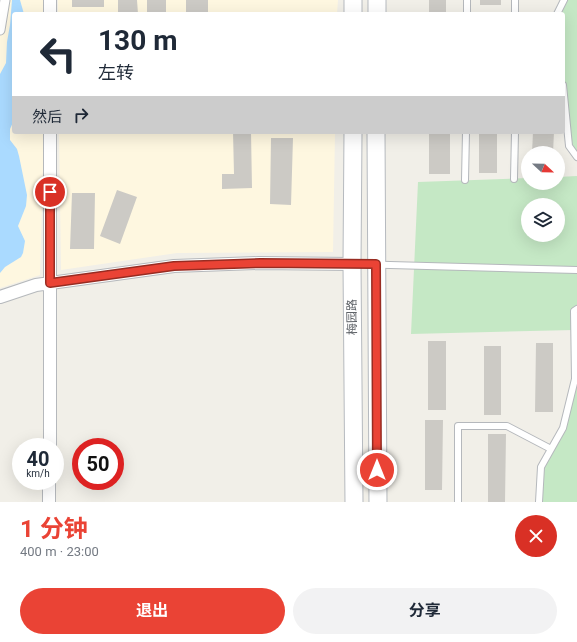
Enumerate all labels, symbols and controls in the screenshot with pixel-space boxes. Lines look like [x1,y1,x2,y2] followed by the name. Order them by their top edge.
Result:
[98,24,177,57] text: 130 m
[32,28,84,80] icon: left
[98,62,134,83] text: 左转
[70,104,92,126] icon: right
[32,108,62,126] text: 然后
[521,146,565,190] north arrow
[521,146,565,242] map controls
[33,175,67,209] pin
[39,181,61,203] icon: arrive
[521,198,565,242] button: layers
[345,299,359,335] street label: 梅园路
[72,438,124,490] speed limit sign: 50
[27,447,49,471] text: 40
[356,449,398,491] position arrow
[26,468,50,479] text: km/h
[20,515,88,543] text: 1 分钟
[515,515,557,557] button: close
[20,544,99,559] text: 400 m · 23:00
[20,588,285,634] button: 退出
[293,588,557,634] button: 分享

